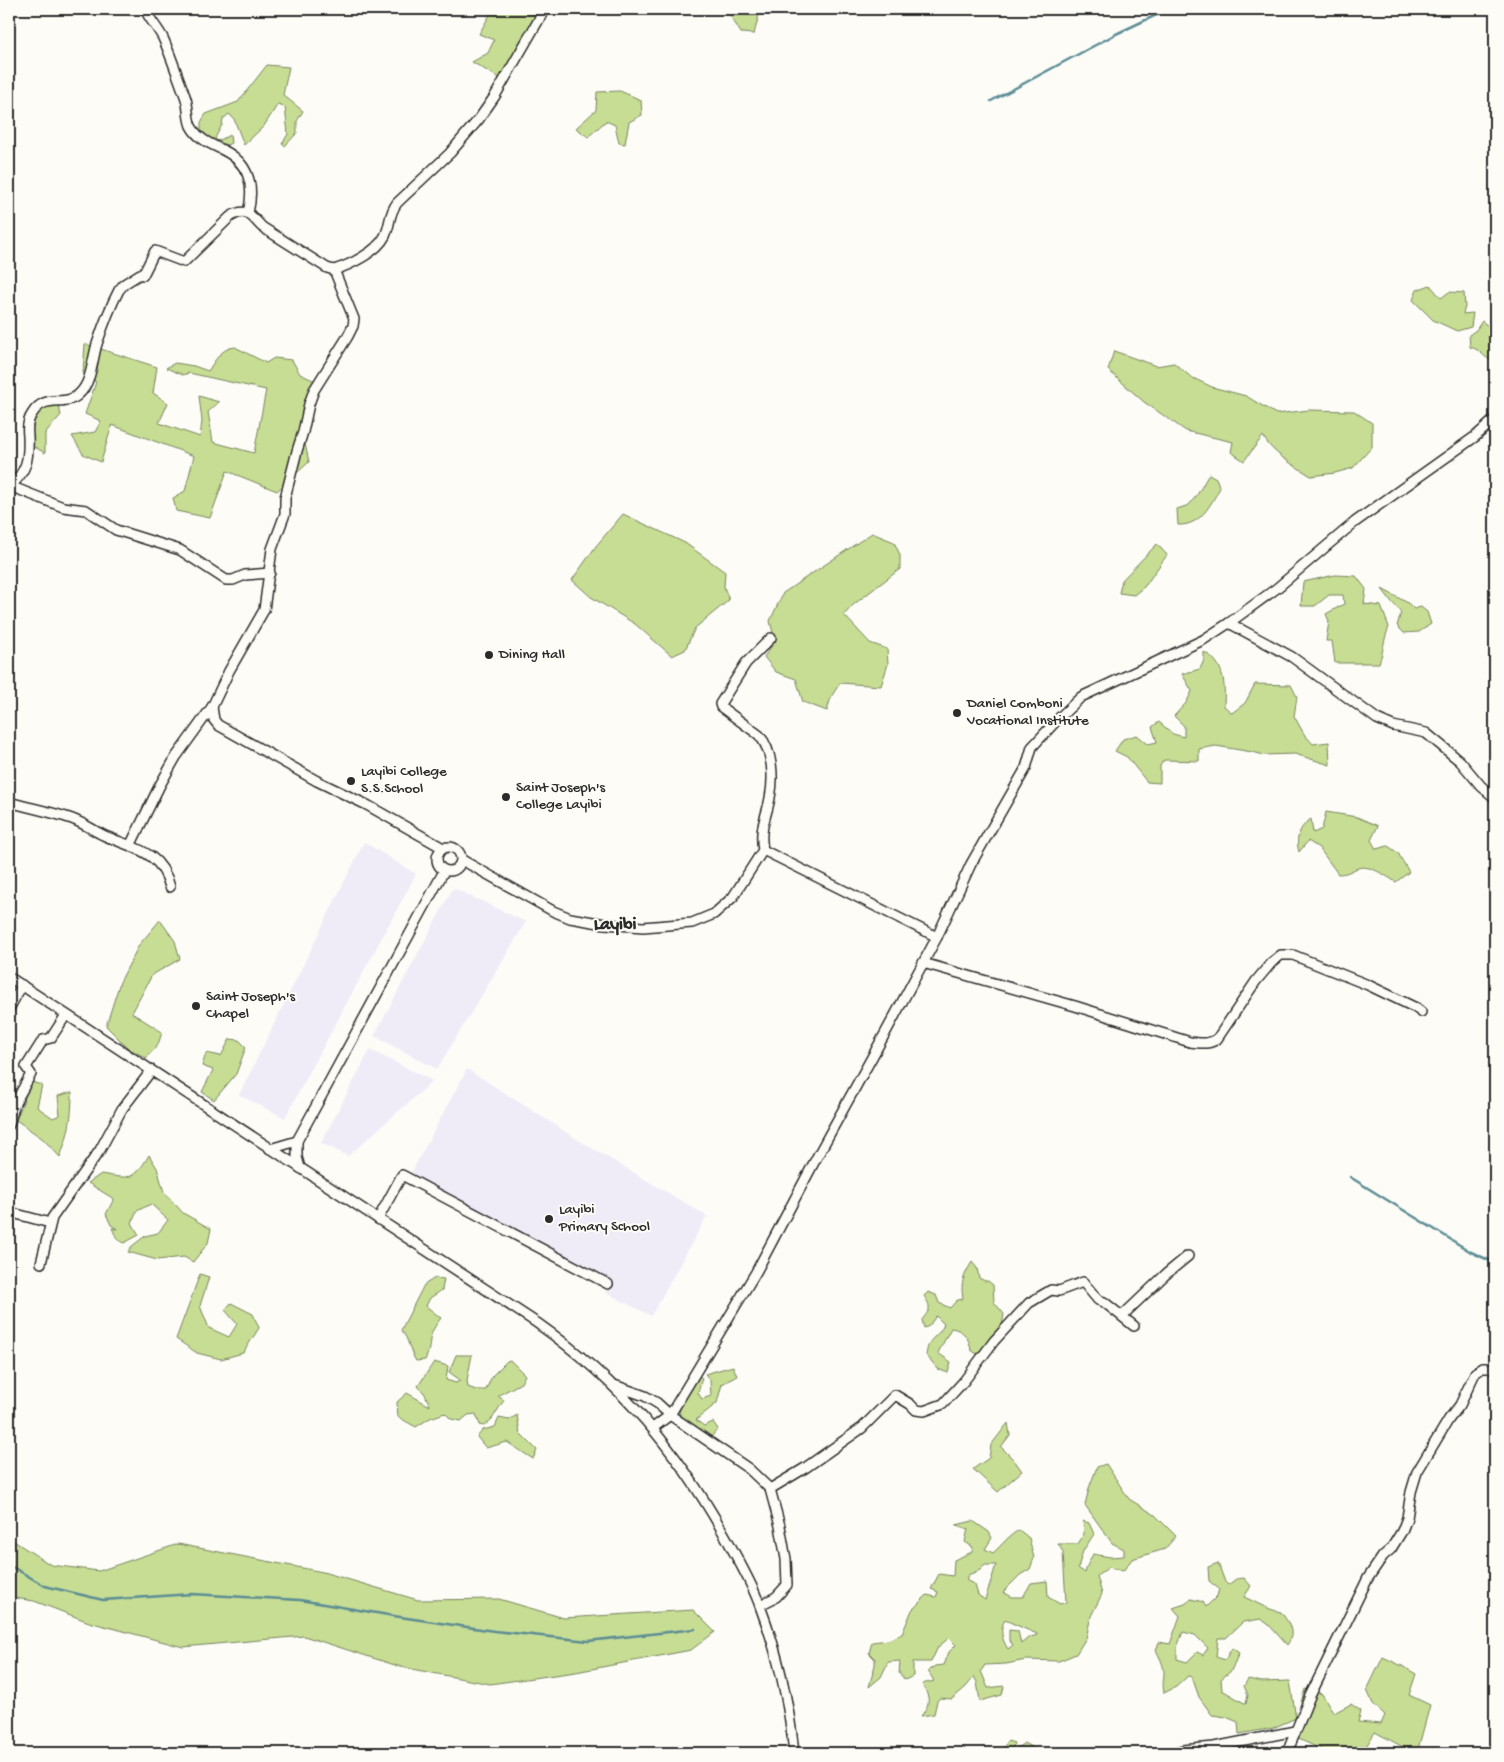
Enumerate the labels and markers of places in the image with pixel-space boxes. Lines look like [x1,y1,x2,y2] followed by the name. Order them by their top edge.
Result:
[498,646,565,664] place label: Dining Hall
[483,649,495,661] marker: Dining Hall
[966,695,1089,730] place label: Daniel Comboni Vocational Institute
[951,707,963,719] marker: Daniel Comboni Vocational Institute
[361,763,447,798] place label: Layibi College S.S.School
[345,775,357,787] marker: Layibi College S.S.School
[516,779,606,814] place label: Saint Joseph's College Layibi
[500,791,512,803] marker: Saint Joseph's College Layibi
[206,988,296,1023] place label: Saint Joseph's Chapel
[190,1000,202,1012] marker: Saint Joseph's Chapel
[558,1201,650,1236] place label: Layibi Primary School
[543,1213,555,1225] marker: Layibi Primary School

